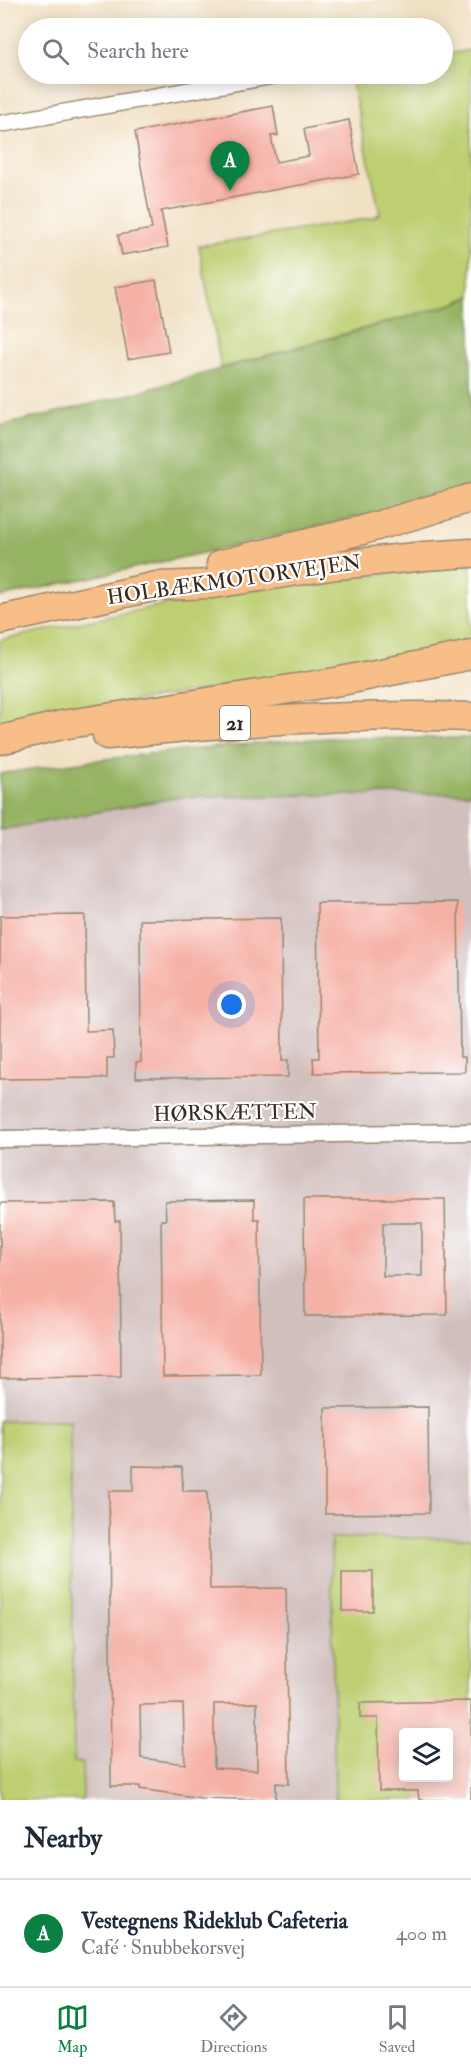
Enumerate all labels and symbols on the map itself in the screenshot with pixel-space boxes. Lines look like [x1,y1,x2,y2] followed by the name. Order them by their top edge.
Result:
[210,142,250,191] pin: A
[105,549,363,611] street label: HOLBÆKMOTORVEJEN
[220,706,250,740] road number: 21
[217,990,246,1019] your location
[153,1098,317,1128] street label: HØRSKÆTTEN

